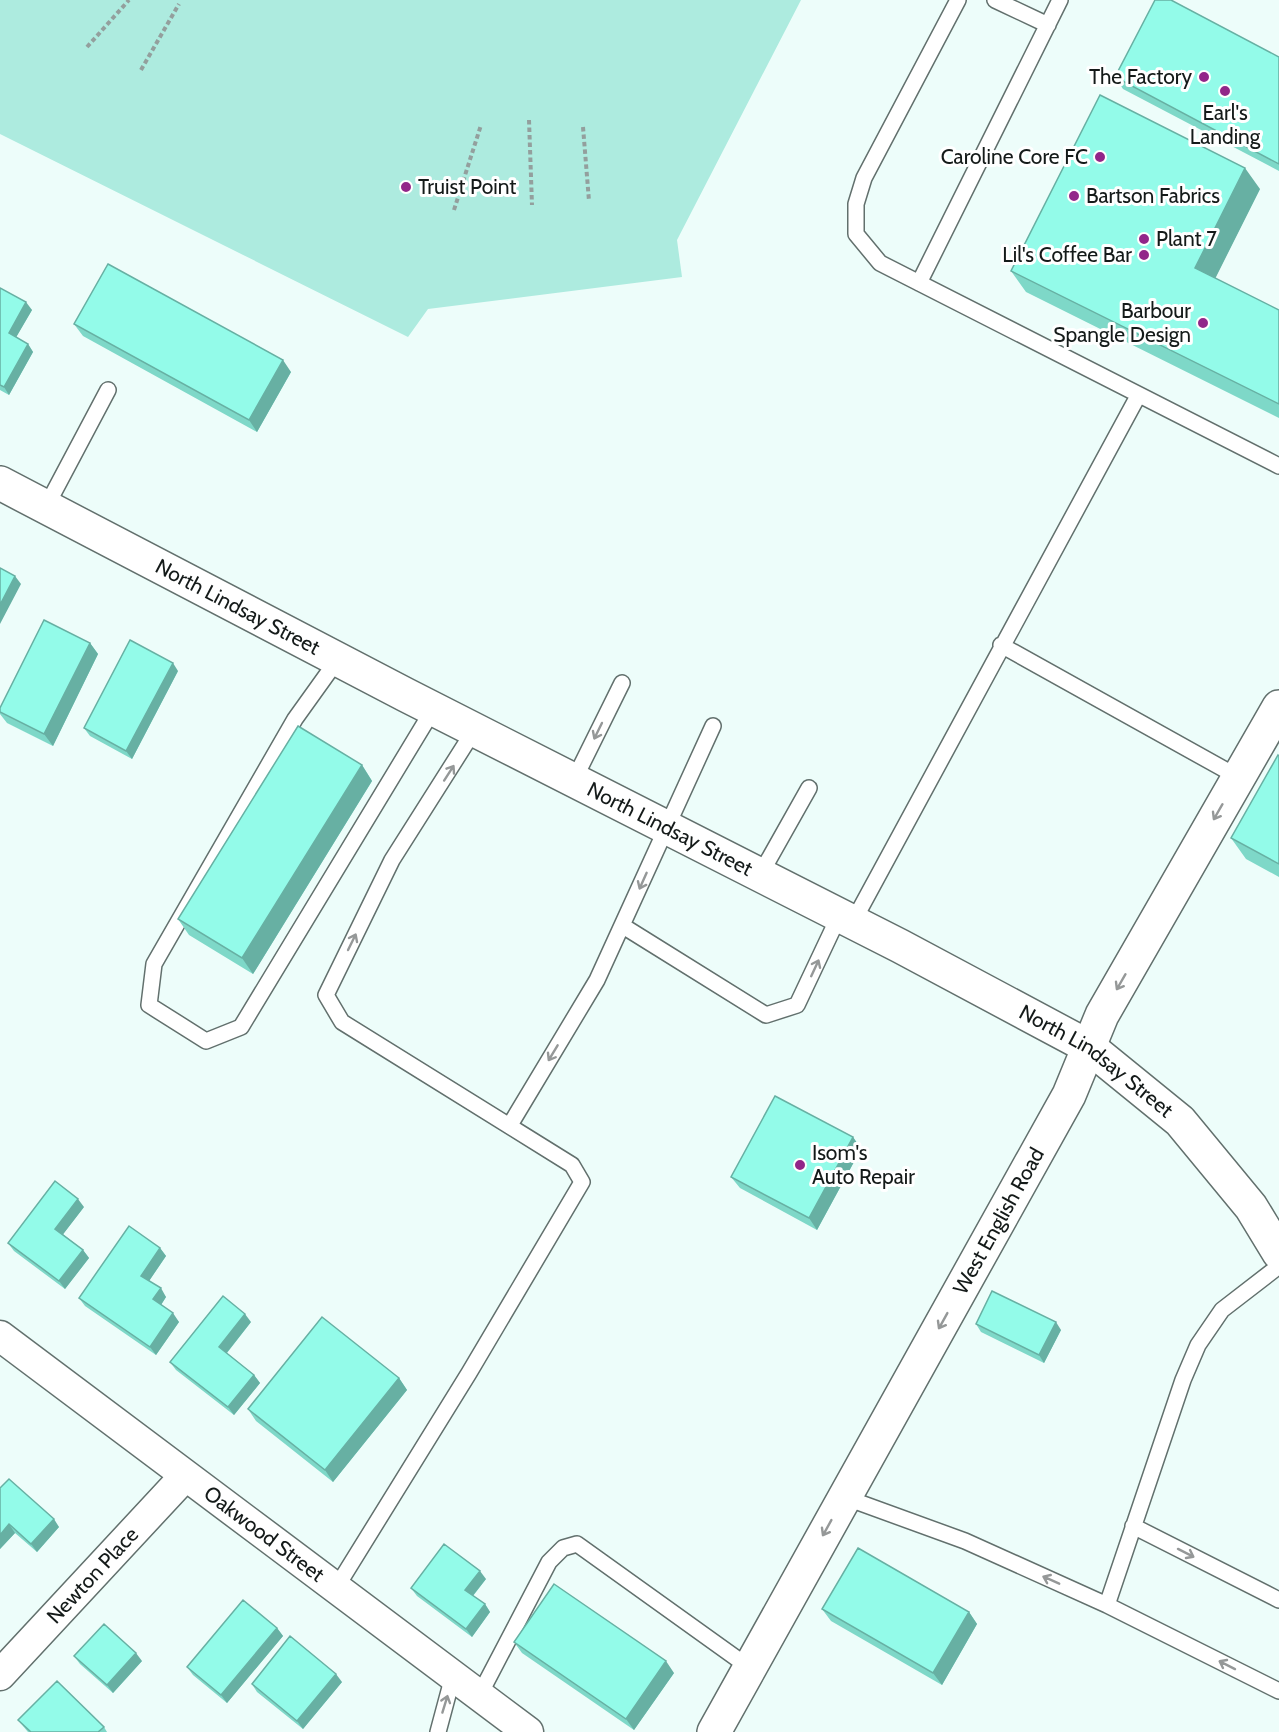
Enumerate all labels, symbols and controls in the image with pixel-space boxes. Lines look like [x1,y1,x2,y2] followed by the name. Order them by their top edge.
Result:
[1089,64,1192,89] place label: The Factory
[1197,70,1211,84] marker: The Factory
[1218,84,1232,98] marker: Earl's Landing
[1190,100,1261,149] place label: Earl's Landing
[941,144,1088,169] place label: Caroline Core FC
[1093,150,1107,164] marker: Caroline Core FC
[418,174,516,199] place label: Truist Point
[399,180,413,194] marker: Truist Point
[1086,183,1220,208] place label: Bartson Fabrics
[1067,189,1081,203] marker: Bartson Fabrics
[1156,226,1217,251] place label: Plant 7
[1137,232,1151,246] marker: Plant 7
[1002,242,1132,267] place label: Lil's Coffee Bar
[1137,248,1151,262] marker: Lil's Coffee Bar
[1053,298,1191,347] place label: Barbour Spangle Design
[1196,316,1210,330] marker: Barbour Spangle Design
[151,553,324,660] street label: North Lindsay Street
[592,722,603,740] one-way arrow
[442,765,455,782] one-way arrow
[583,776,757,881] street label: North Lindsay Street
[1212,803,1224,820] one-way arrow
[637,871,649,889] one-way arrow
[346,934,358,952] one-way arrow
[809,959,821,977] one-way arrow
[1115,972,1126,990] one-way arrow
[1015,999,1178,1122] street label: North Lindsay Street
[547,1044,559,1061] one-way arrow
[812,1140,915,1189] place label: Isom's Auto Repair
[948,1143,1049,1298] street label: West English Road
[793,1158,807,1172] marker: Isom's Auto Repair
[936,1312,948,1329] one-way arrow
[199,1480,329,1587] street label: Oakwood Street
[821,1518,832,1536] one-way arrow
[41,1521,143,1628] street label: Newton Place
[1176,1547,1194,1559] one-way arrow
[1043,1574,1061,1585] one-way arrow
[1218,1659,1236,1670] one-way arrow
[440,1695,451,1714] one-way arrow

